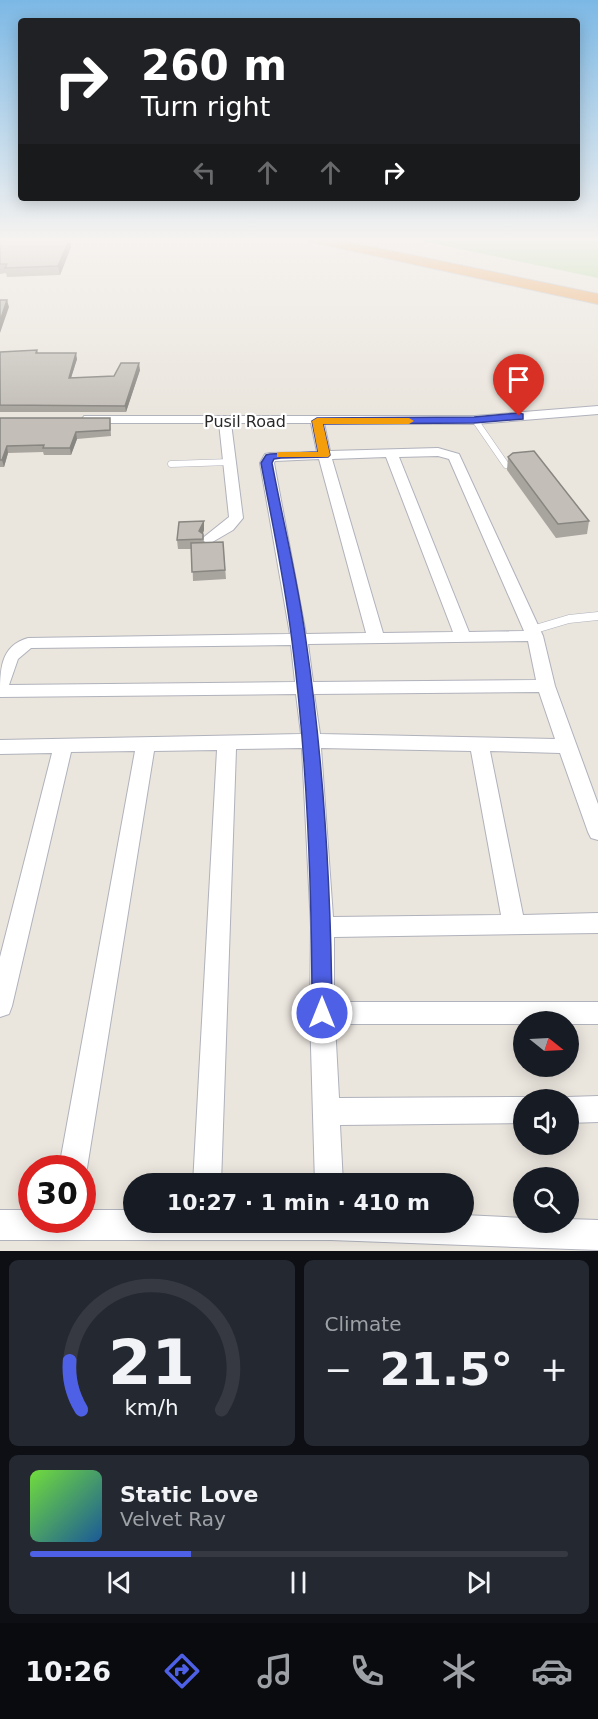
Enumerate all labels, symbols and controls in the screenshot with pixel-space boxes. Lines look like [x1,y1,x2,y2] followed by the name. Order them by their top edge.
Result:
[141,41,287,90] text: 260 m
[42,42,120,120] icon: right
[141,91,270,122] text: Turn right
[188,156,221,189] icon: left
[251,156,284,189] icon: ahead
[314,156,347,189] icon: ahead
[377,156,410,189] icon: right
[493,354,544,416] pin
[502,363,535,396] icon: arrive
[204,412,286,431] street label: Pusil Road
[290,981,354,1045] position arrow
[513,1011,579,1077] north arrow
[513,1011,579,1233] map controls
[513,1089,579,1155] button: sound
[18,1155,96,1233] speed limit sign: 30
[513,1167,579,1233] button: search
[167,1190,430,1215] text: 10:27 · 1 min · 410 m
[325,1312,401,1336] text: Climate
[108,1326,195,1399] text: 21
[379,1343,513,1396] text: 21.5°
[325,1350,352,1389] text: −
[540,1350,568,1389] text: +
[125,1395,179,1420] text: km/h
[120,1482,258,1507] text: Static Love
[120,1507,226,1531] text: Velvet Ray
[103,1566,136,1599] icon: previous
[282,1566,315,1599] icon: pause
[462,1566,495,1599] icon: next
[161,1650,203,1692] icon: directions
[254,1650,296,1692] icon: music
[346,1650,388,1692] icon: phone
[438,1650,480,1692] icon: climate
[531,1650,573,1692] icon: car
[25,1656,111,1687] text: 10:26

